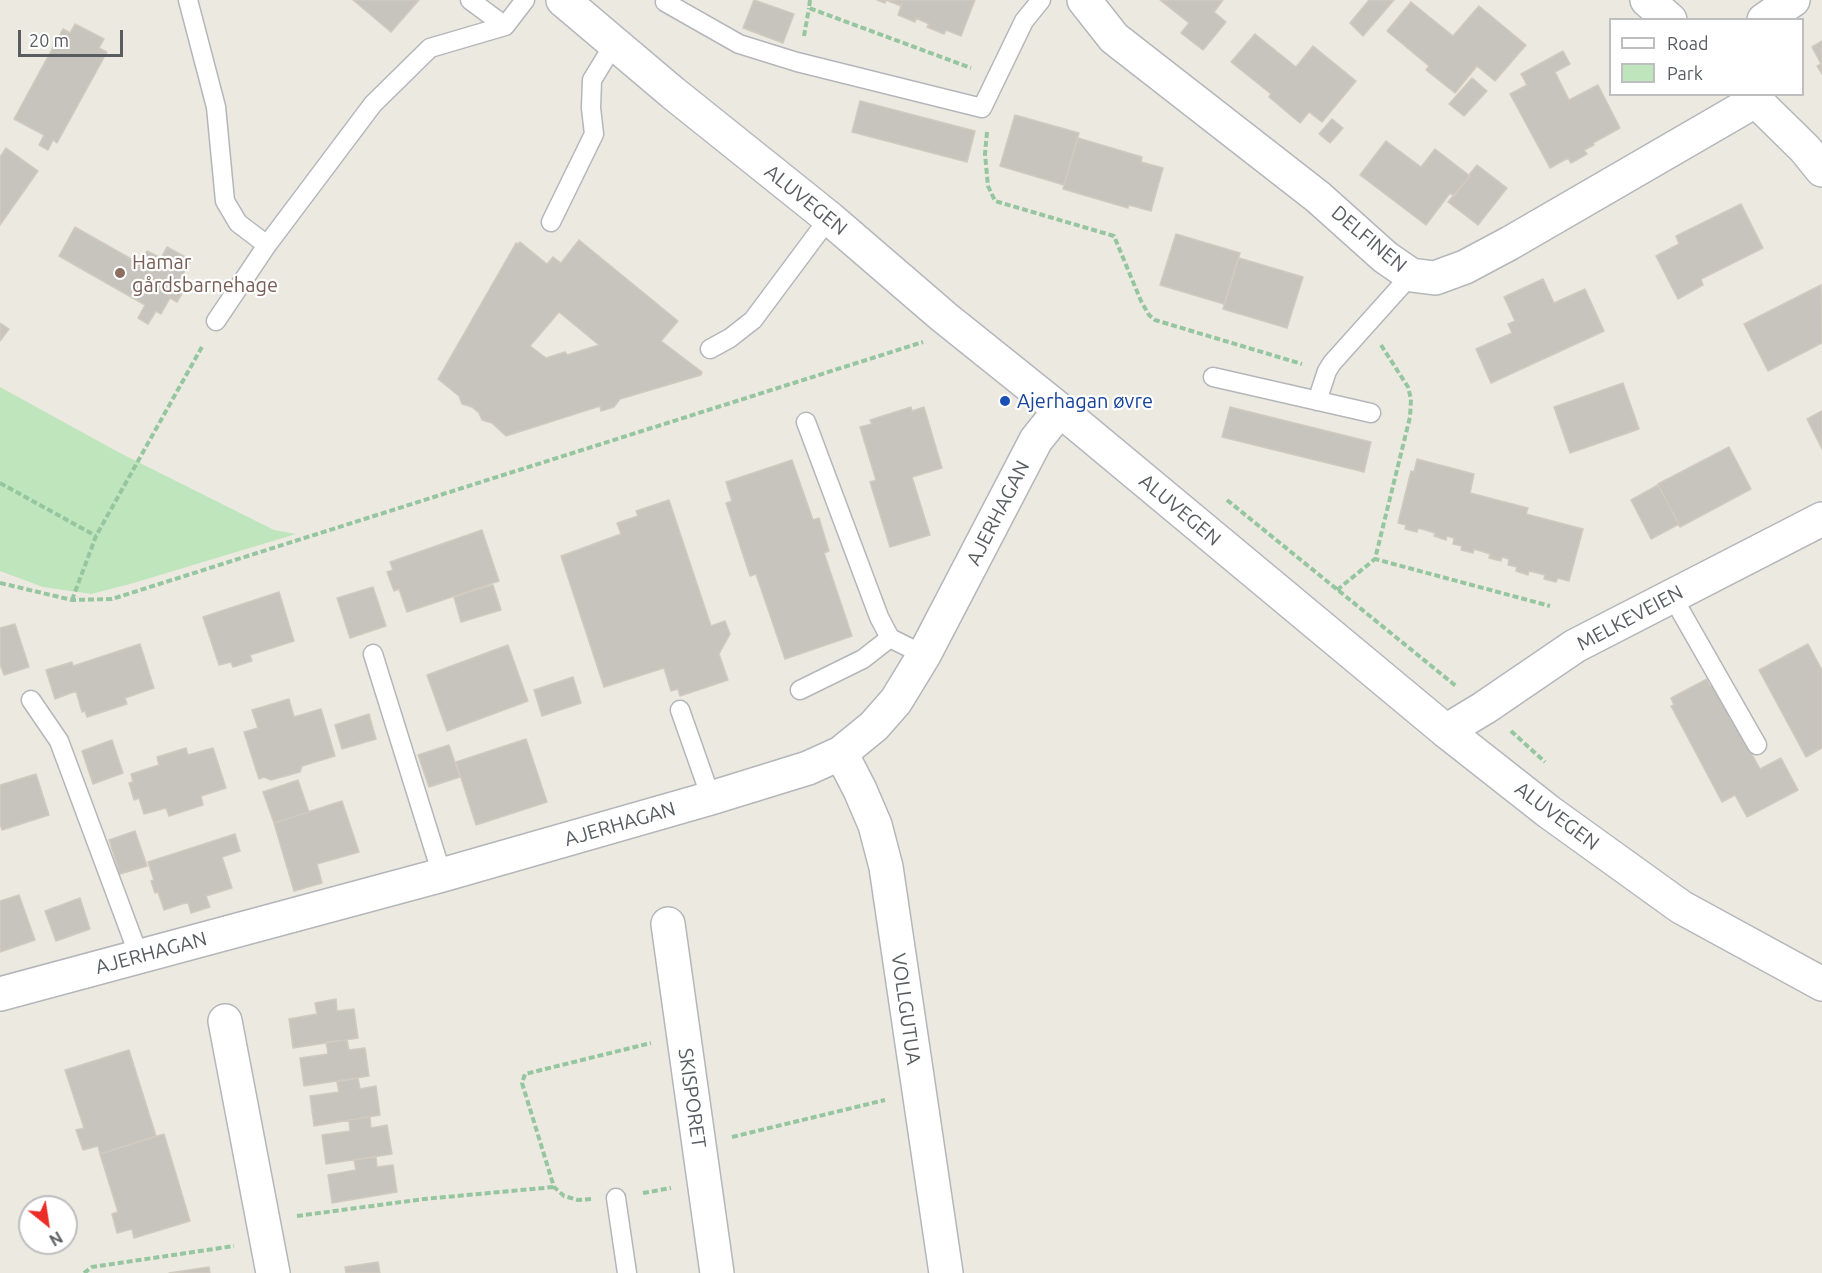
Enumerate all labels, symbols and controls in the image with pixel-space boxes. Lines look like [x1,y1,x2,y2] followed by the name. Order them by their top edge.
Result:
[21,18,126,56] scale bar
[1609,18,1804,96] legend
[29,30,69,50] text: 20 m
[1667,33,1709,53] text: Road
[1667,63,1703,83] text: Park
[760,159,852,241] street label: ALUVEGEN
[1326,201,1412,277] street label: DELFINEN
[132,250,278,297] place label: Hamar gårdsbarnehage
[113,266,127,280] marker: Hamar gårdsbarnehage
[1017,389,1153,413] place label: Ajerhagan øvre
[998,394,1012,408] marker: Ajerhagan øvre
[961,457,1035,569] street label: AJERHAGAN
[1134,469,1226,551] street label: ALUVEGEN
[1573,580,1687,656] street label: MELKEVEIEN
[1510,777,1604,855] street label: ALUVEGEN
[562,797,678,851] street label: AJERHAGAN
[93,927,209,979] street label: AJERHAGAN
[886,952,926,1066] street label: VOLLGUTUA
[673,1047,711,1149] street label: SKISPORET
[18,1195,78,1255] north arrow
[46,1228,66,1250] text: N

